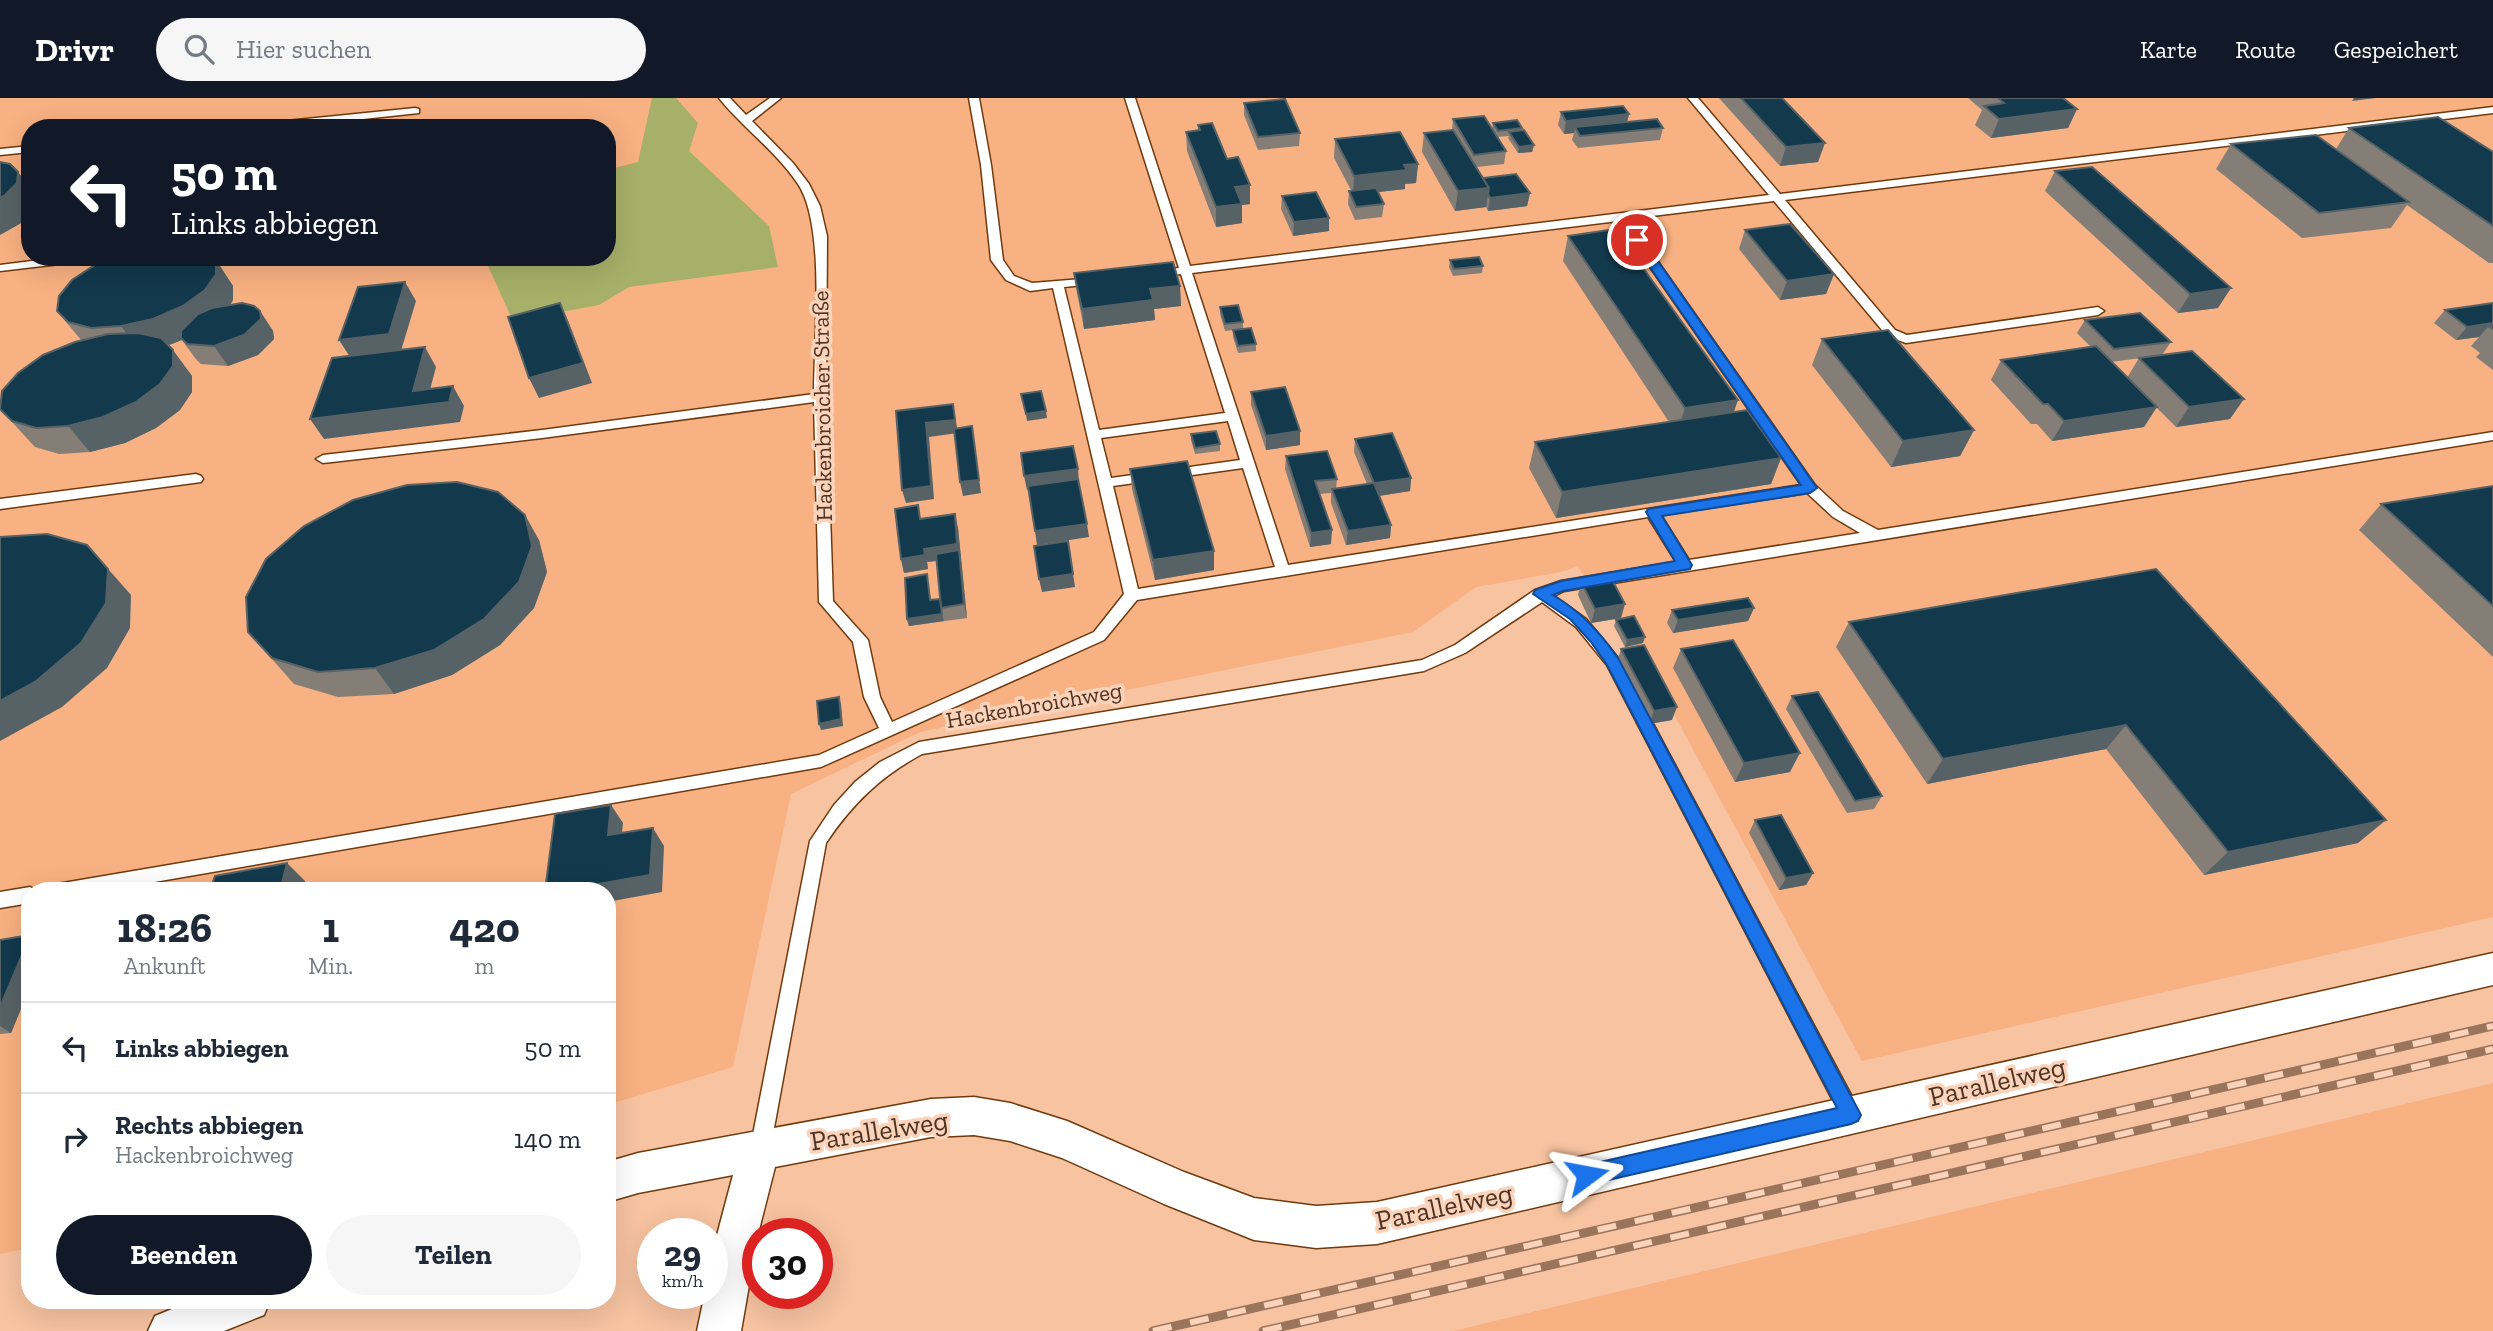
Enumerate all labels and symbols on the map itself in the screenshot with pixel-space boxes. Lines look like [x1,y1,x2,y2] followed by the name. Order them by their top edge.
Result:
[1607,210,1667,270] pin
[806,290,838,522] street label: Hackenbroicher Straße
[944,676,1125,734] street label: Hackenbroichweg
[1925,1050,2069,1113] street label: Parallelweg
[808,1103,951,1158] street label: Parallelweg
[1550,1138,1624,1212] position arrow
[1372,1176,1516,1237] street label: Parallelweg
[742,1218,833,1309] speed limit sign: 30

